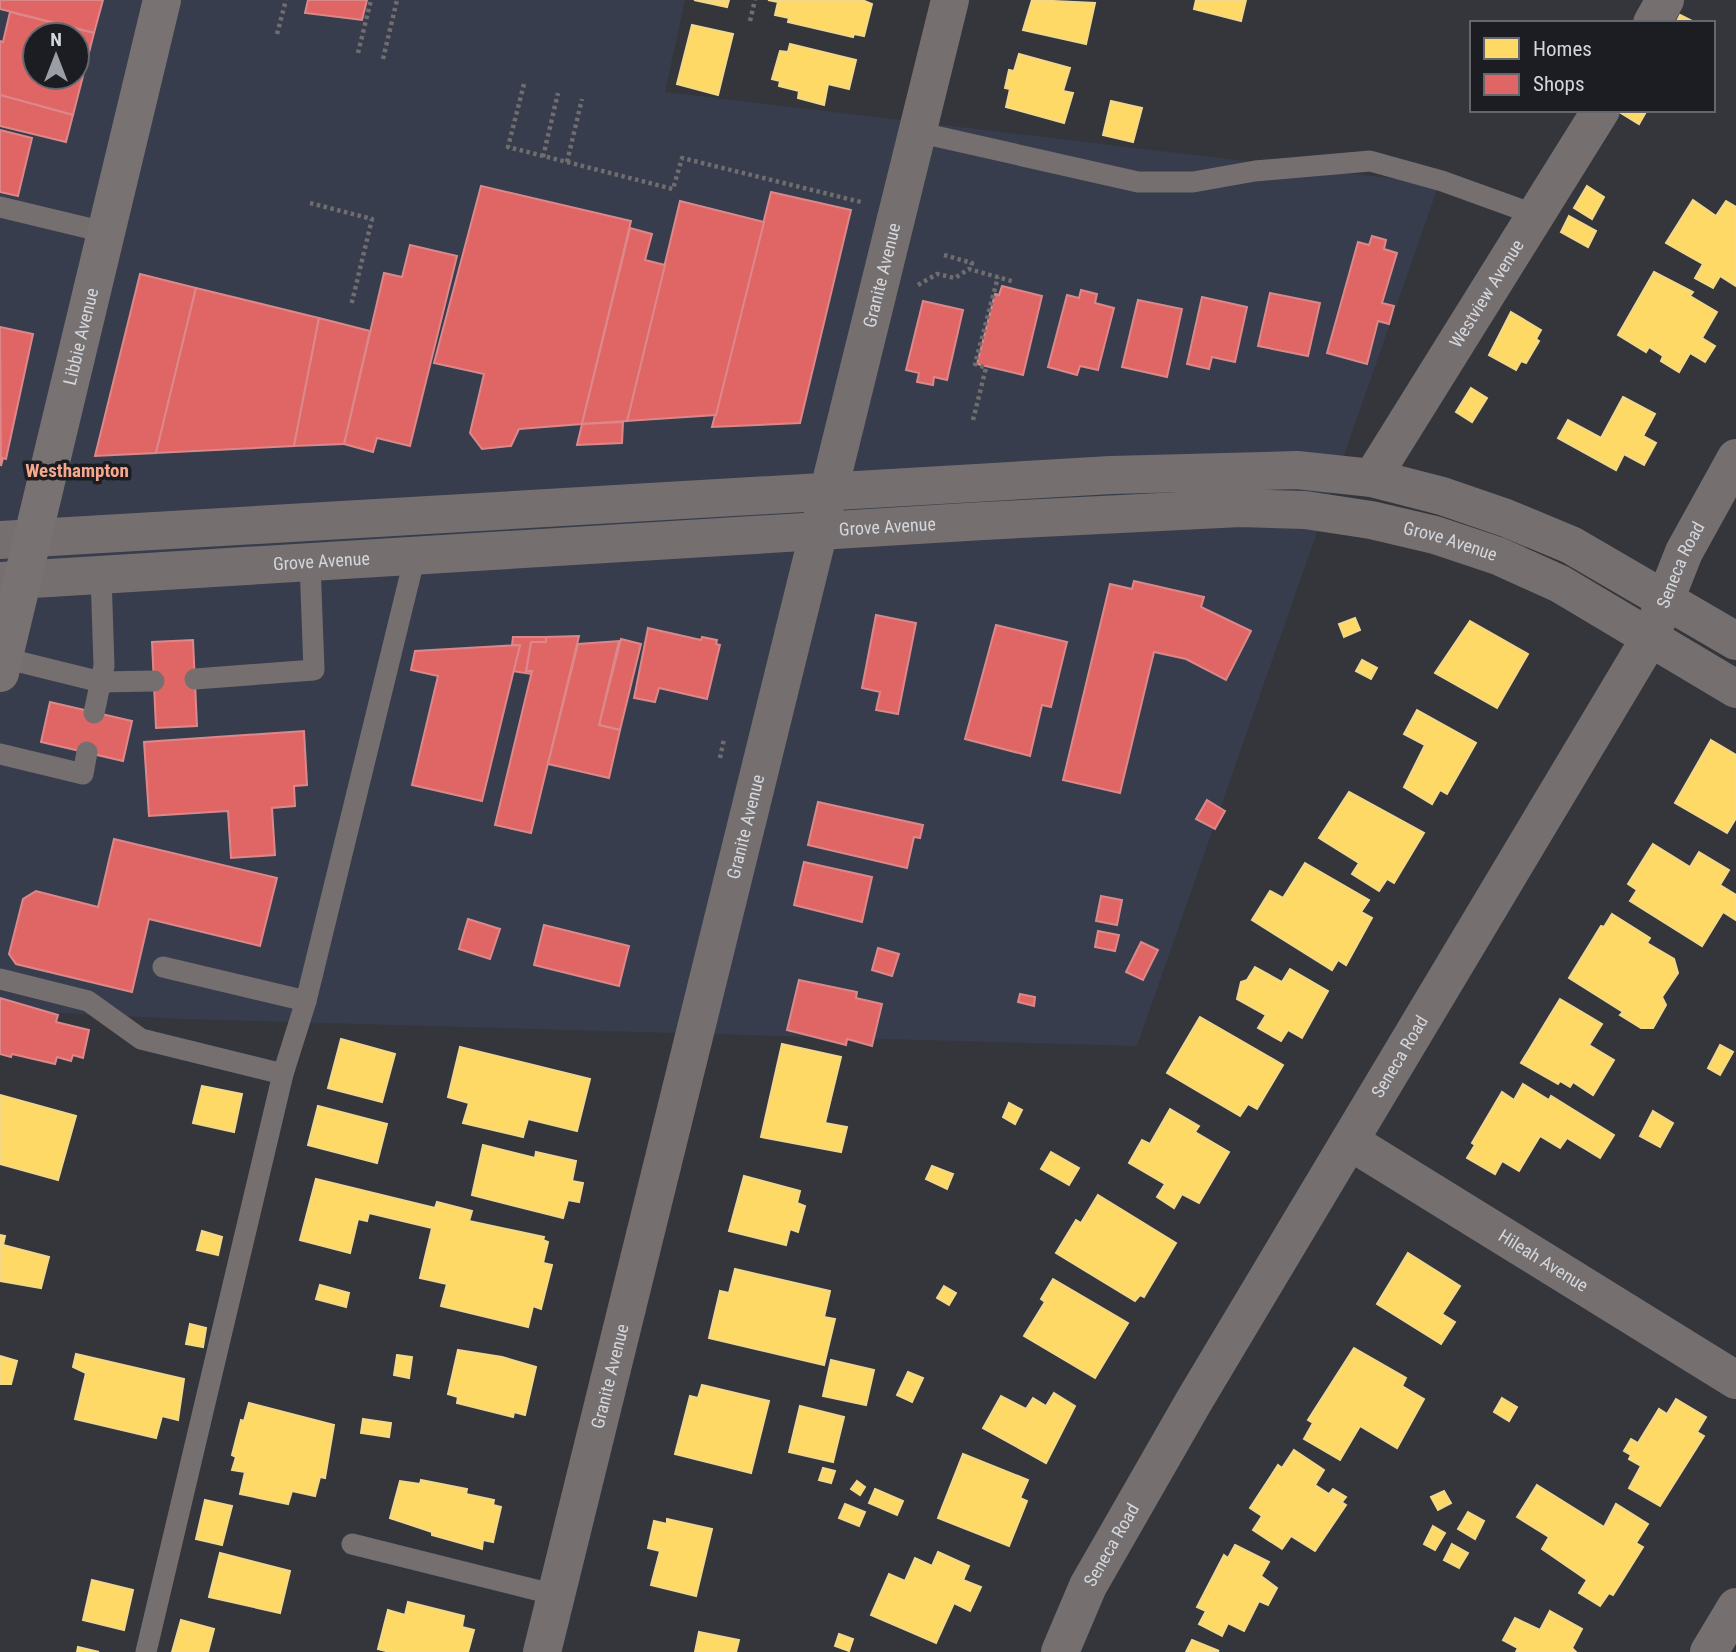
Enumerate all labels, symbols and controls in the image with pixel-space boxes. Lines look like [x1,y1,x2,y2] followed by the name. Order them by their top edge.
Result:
[21,21,91,91] north arrow
[1470,21,1715,112] legend
[50,28,62,51] text: N
[1533,37,1592,61] text: Homes
[1533,72,1585,96] text: Shops
[858,221,905,330] street label: Granite Avenue
[1445,236,1528,351] street label: Westview Avenue
[59,286,102,387] street label: Libbie Avenue
[25,459,129,482] district label: Westhampton
[838,513,936,540] street label: Grove Avenue
[1401,517,1500,565] street label: Grove Avenue
[1652,518,1709,611] street label: Seneca Road
[272,547,370,574] street label: Grove Avenue
[722,772,768,881] street label: Granite Avenue
[1367,1011,1432,1101] street label: Seneca Road
[1495,1225,1592,1296] street label: Hileah Avenue
[587,1322,633,1431] street label: Granite Avenue
[1079,1499,1143,1590] street label: Seneca Road

